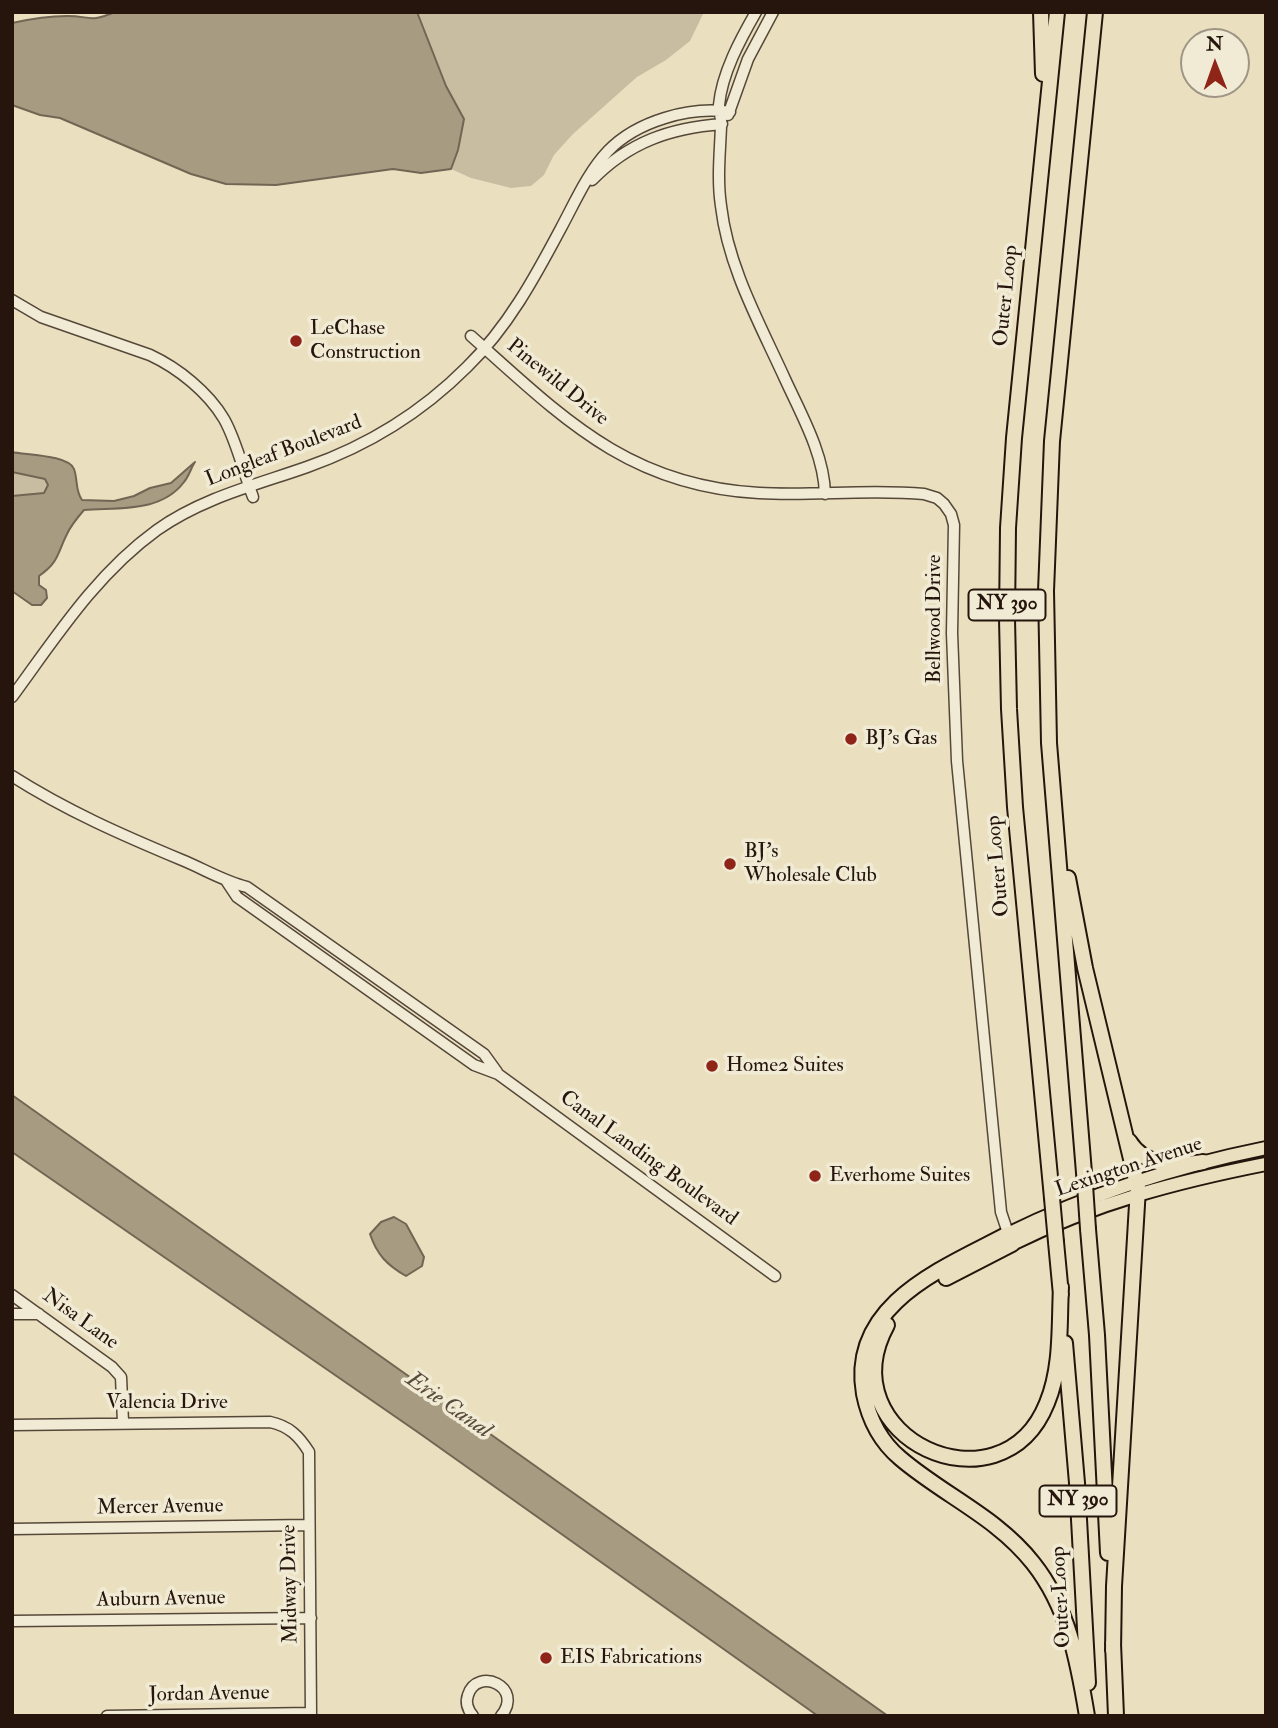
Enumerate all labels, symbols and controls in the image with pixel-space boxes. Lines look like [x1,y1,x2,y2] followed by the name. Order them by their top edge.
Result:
[1180,28,1250,98] north arrow
[1206,32,1223,56] text: N
[989,244,1025,348] street label: Outer Loop
[310,316,421,366] place label: LeChase Construction
[288,333,304,349] marker: LeChase Construction
[501,334,613,432] street label: Pinewild Drive
[202,411,366,493] street label: Longleaf Boulevard
[922,554,948,684] street label: Bellwood Drive
[968,590,1046,620] road number: NY 390
[865,726,937,752] place label: BJ's Gas
[843,731,859,747] marker: BJ's Gas
[982,814,1016,918] street label: Outer Loop
[744,839,877,889] place label: BJ's Wholesale Club
[722,856,738,872] marker: BJ's Wholesale Club
[726,1053,844,1079] place label: Home2 Suites
[704,1058,720,1074] marker: Home2 Suites
[554,1086,742,1232] street label: Canal Landing Boulevard
[1052,1132,1206,1204] street label: Lexington Avenue
[829,1163,970,1189] place label: Everhome Suites
[807,1168,823,1184] marker: Everhome Suites
[37,1284,123,1356] street label: Nisa Lane
[400,1367,496,1445] water label: Erie Canal
[106,1390,228,1416] street label: Valencia Drive
[1040,1485,1116,1516] road number: NY 390
[96,1494,224,1522] street label: Mercer Avenue
[277,1524,305,1644] street label: Midway Drive
[1047,1545,1077,1649] street label: Outer Loop
[96,1586,226,1614] street label: Auburn Avenue
[560,1645,702,1671] place label: EIS Fabrications
[538,1650,554,1666] marker: EIS Fabrications
[148,1681,270,1709] street label: Jordan Avenue

